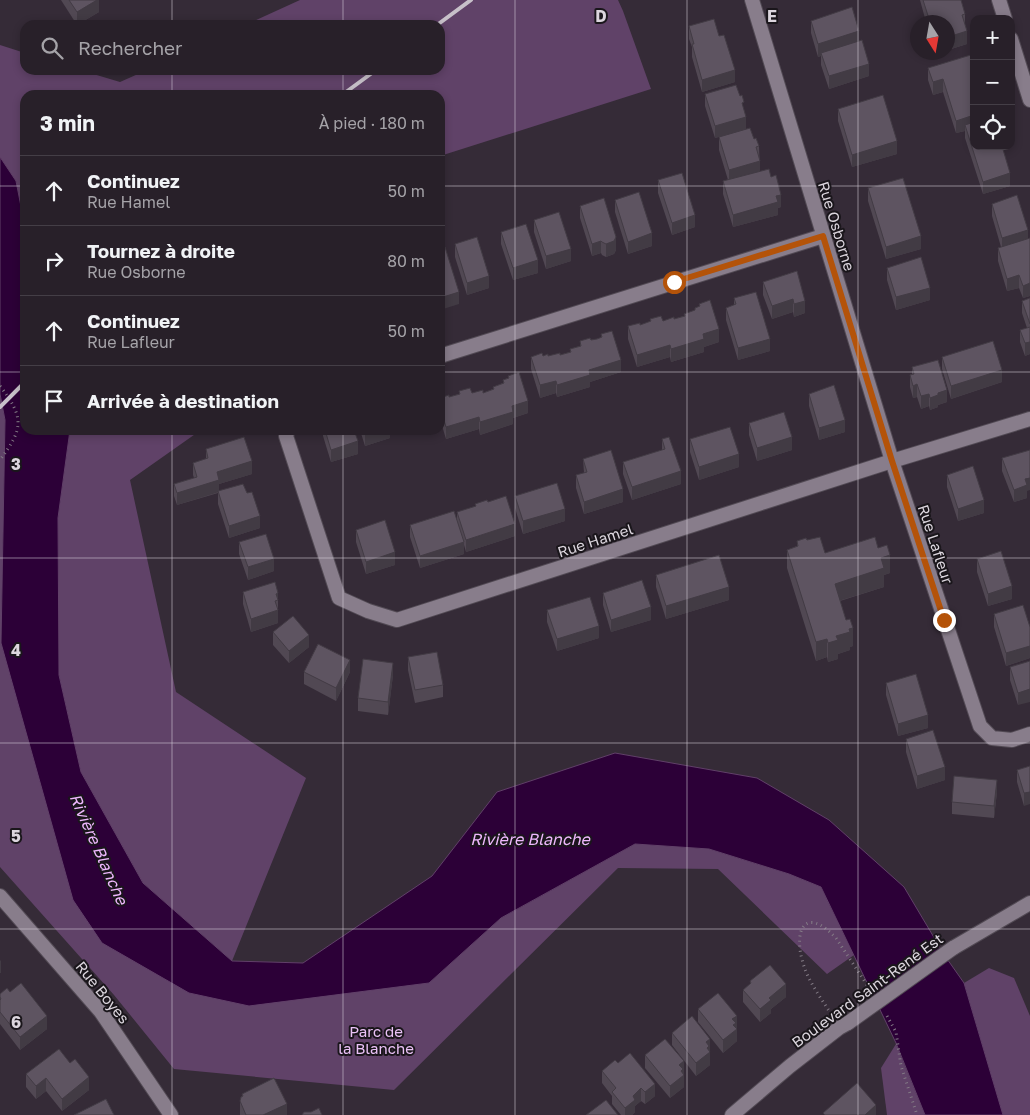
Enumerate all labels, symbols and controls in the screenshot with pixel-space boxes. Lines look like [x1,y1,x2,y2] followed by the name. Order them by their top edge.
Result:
[595,6,607,26] text: D
[767,6,777,26] text: E
[910,15,955,60] north arrow
[970,15,1015,150] map controls
[970,15,1015,60] button: +
[20,20,445,75] search box
[38,34,66,62] icon: search
[78,36,183,59] text: Rechercher
[970,60,1015,105] button: −
[970,105,1015,150] button: locate
[40,110,95,136] text: 3 min
[319,113,425,133] text: À pied · 180 m
[87,169,180,192] text: Continuez
[40,177,68,205] icon: ahead
[815,179,859,273] street label: Rue Osborne
[388,181,425,201] text: 50 m
[87,192,170,212] text: Rue Hamel
[87,239,235,262] text: Tournez à droite
[40,247,68,275] icon: right
[387,251,425,271] text: 80 m
[87,262,186,282] text: Rue Osborne
[663,271,686,294] route start
[87,309,180,332] text: Continuez
[40,317,68,345] icon: ahead
[388,321,425,341] text: 50 m
[87,332,175,352] text: Rue Lafleur
[40,387,68,415] icon: arrive
[87,389,279,412] text: Arrivée à destination
[11,454,21,474] text: 3
[915,502,957,586] street label: Rue Lafleur
[555,519,635,561] street label: Rue Hamel
[933,609,956,632] route end
[11,640,21,660] text: 4
[66,790,133,909] water label: Rivière Blanche
[11,826,21,846] text: 5
[470,829,592,849] water label: Rivière Blanche
[788,929,946,1051] street label: Boulevard Saint-René Est
[72,957,134,1027] street label: Rue Boyes
[11,1012,21,1032] text: 6
[338,1022,414,1057] park label: Parc de la Blanche

